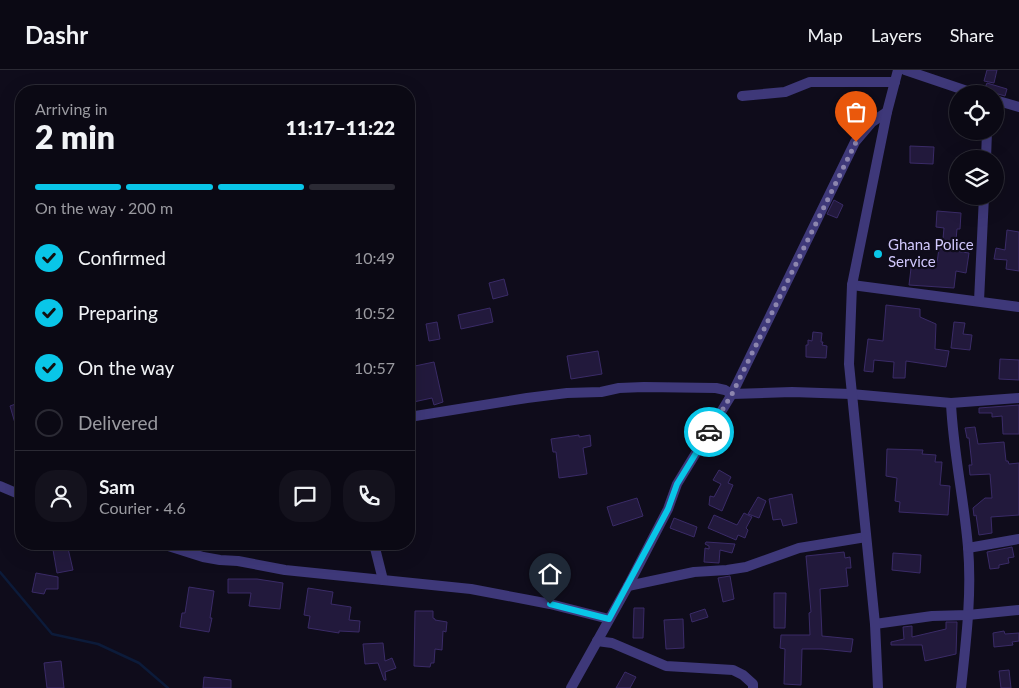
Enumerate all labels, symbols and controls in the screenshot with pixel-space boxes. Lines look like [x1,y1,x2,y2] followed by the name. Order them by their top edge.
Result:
[25,20,88,49] text: Dashr
[807,24,843,46] text: Map
[871,24,922,46] text: Layers
[950,24,994,46] text: Share
[949,85,1004,205] map controls
[949,85,1004,140] button: locate
[835,91,877,142] pin
[842,98,870,126] icon: bag
[35,99,108,118] text: Arriving in
[286,116,395,139] text: 11:17–11:22
[35,117,115,156] text: 2 min
[949,150,1004,205] button: layers
[35,198,173,217] text: On the way · 200 m
[888,235,974,270] place label: Ghana Police Service
[35,244,63,272] icon: check
[78,246,166,269] text: Confirmed
[354,248,395,267] text: 10:49
[872,248,884,260] marker: Ghana Police Service
[35,299,63,327] icon: check
[78,301,158,324] text: Preparing
[354,303,395,322] text: 10:52
[35,354,63,382] icon: check
[78,356,174,379] text: On the way
[354,358,395,377] text: 10:57
[684,407,734,457] courier
[78,411,158,434] text: Delivered
[695,418,723,446] icon: car
[35,470,87,522] button: person
[279,470,331,522] button: chat
[343,470,395,522] button: phone
[99,475,135,498] text: Sam
[99,498,186,517] text: Courier · 4.6
[529,553,571,604] pin
[536,560,564,588] icon: home

